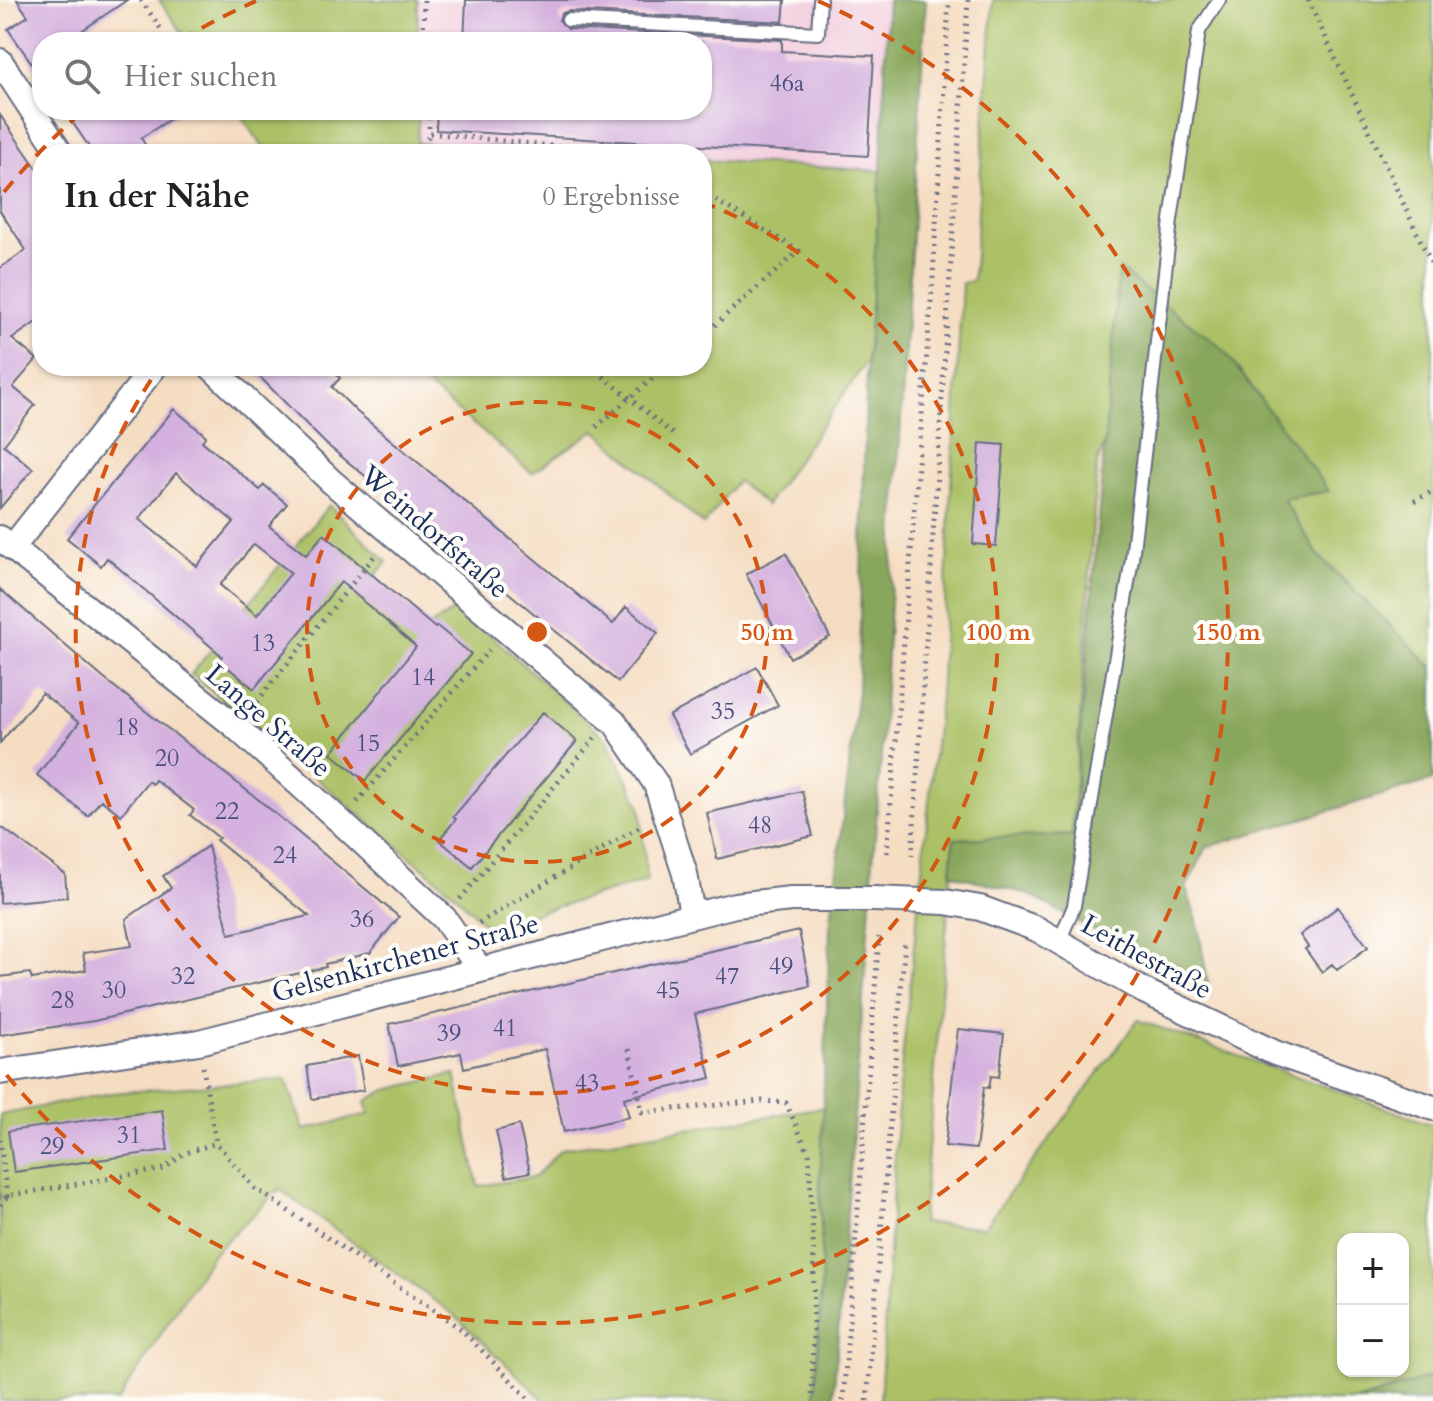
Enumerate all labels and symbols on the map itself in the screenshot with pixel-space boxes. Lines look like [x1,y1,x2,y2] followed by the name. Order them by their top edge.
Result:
[770,67,805,100] house number: 46a
[351,456,517,607] street label: Weindorfstraße
[740,616,794,649] text: 50 m
[965,616,1032,649] text: 100 m
[1195,616,1262,649] text: 150 m
[523,618,551,646] centre of rings
[251,627,275,660] house number: 13
[197,655,339,786] street label: Lange Straße
[411,661,435,694] house number: 14
[711,695,735,728] house number: 35
[115,711,139,744] house number: 18
[356,727,380,760] house number: 15
[155,742,179,775] house number: 20
[215,795,239,828] house number: 22
[748,809,772,842] house number: 48
[273,839,297,872] house number: 24
[350,903,374,936] house number: 36
[268,904,543,1012] street label: Gelsenkirchener Straße
[1074,905,1219,1008] street label: Leithestraße
[769,950,793,983] house number: 49
[171,960,195,993] house number: 32
[715,960,739,993] house number: 47
[102,974,126,1007] house number: 30
[656,974,680,1007] house number: 45
[51,984,75,1017] house number: 28
[493,1012,517,1045] house number: 41
[437,1017,461,1050] house number: 39
[575,1067,599,1100] house number: 43
[117,1119,141,1152] house number: 31
[40,1130,64,1163] house number: 29

